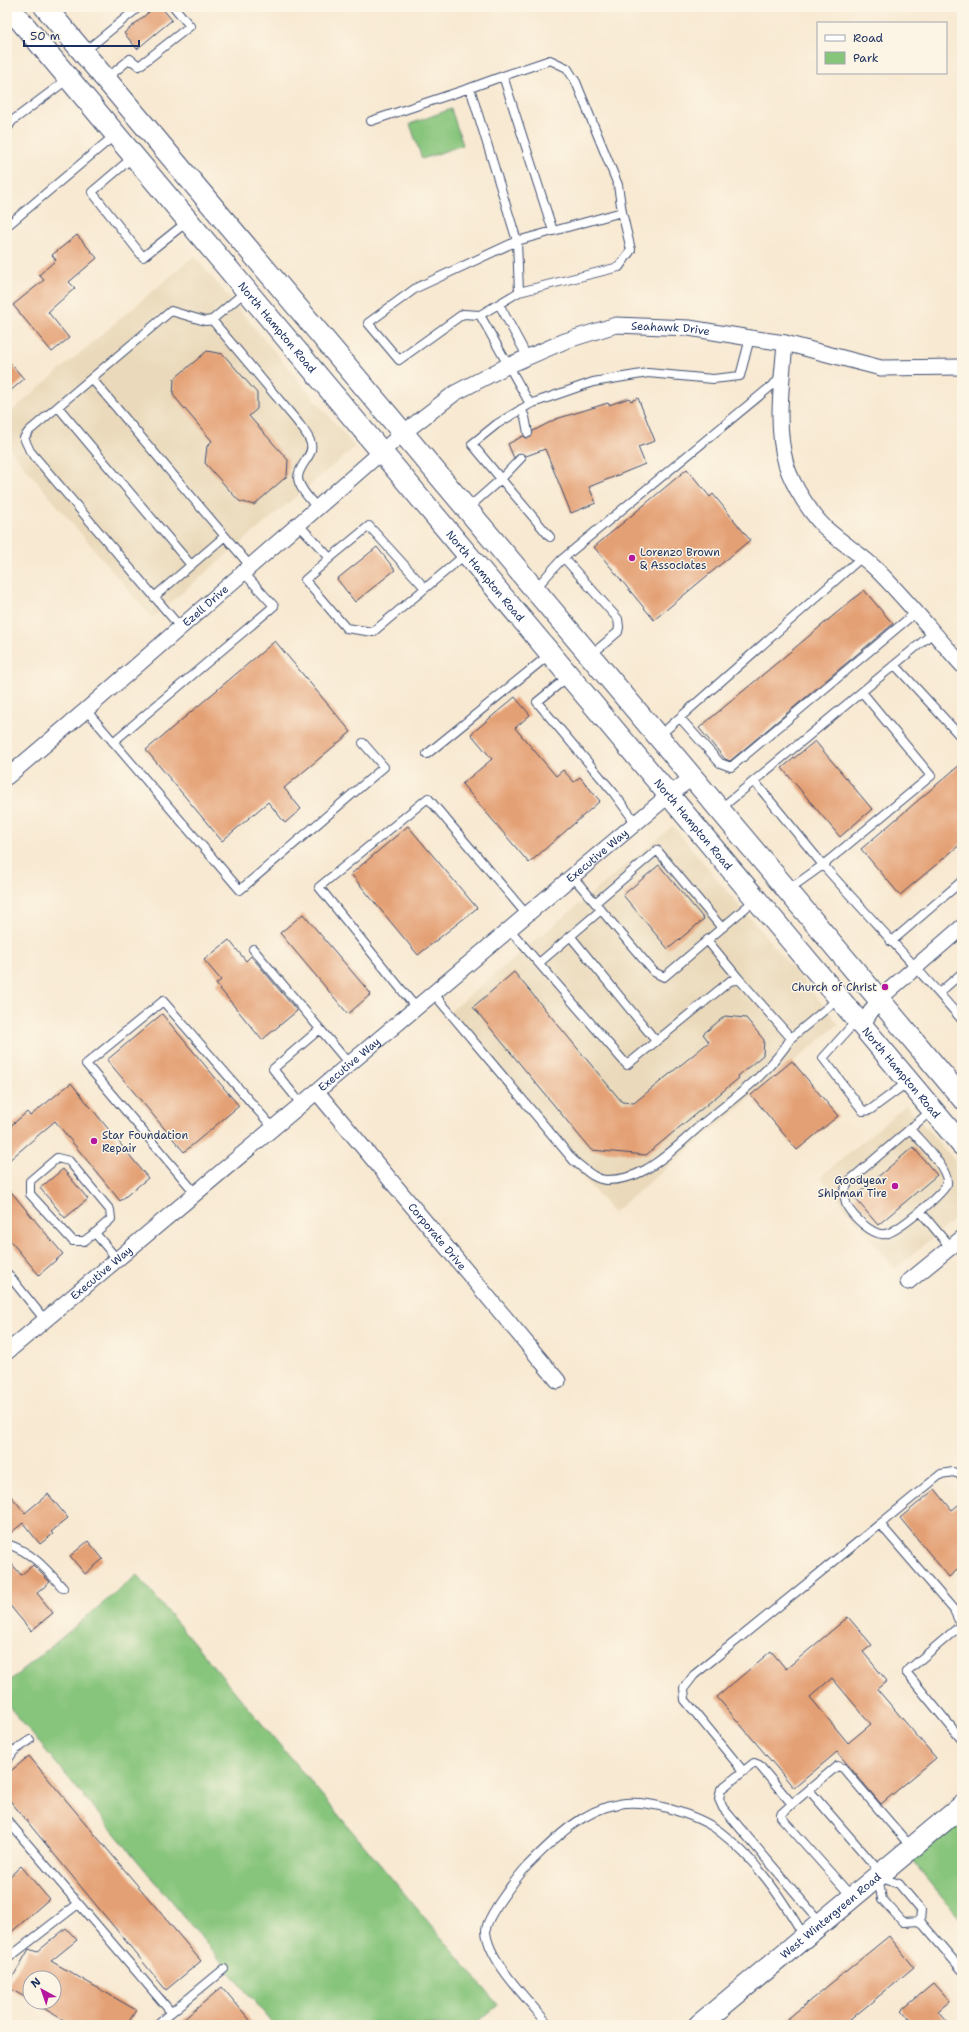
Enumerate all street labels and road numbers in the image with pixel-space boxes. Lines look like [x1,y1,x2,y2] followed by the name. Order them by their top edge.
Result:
[234,279,320,377] street label: North Hampton Road
[631,319,711,339] street label: Seahawk Drive
[442,527,528,625] street label: North Hampton Road
[179,582,232,630] street label: Ezell Drive
[650,776,736,873] street label: North Hampton Road
[563,826,631,886] street label: Executive Way
[858,1024,944,1122] street label: North Hampton Road
[315,1034,383,1095] street label: Executive Way
[405,1200,470,1274] street label: Corporate Drive
[67,1243,136,1304] street label: Executive Way
[777,1870,884,1962] street label: West Wintergreen Road

